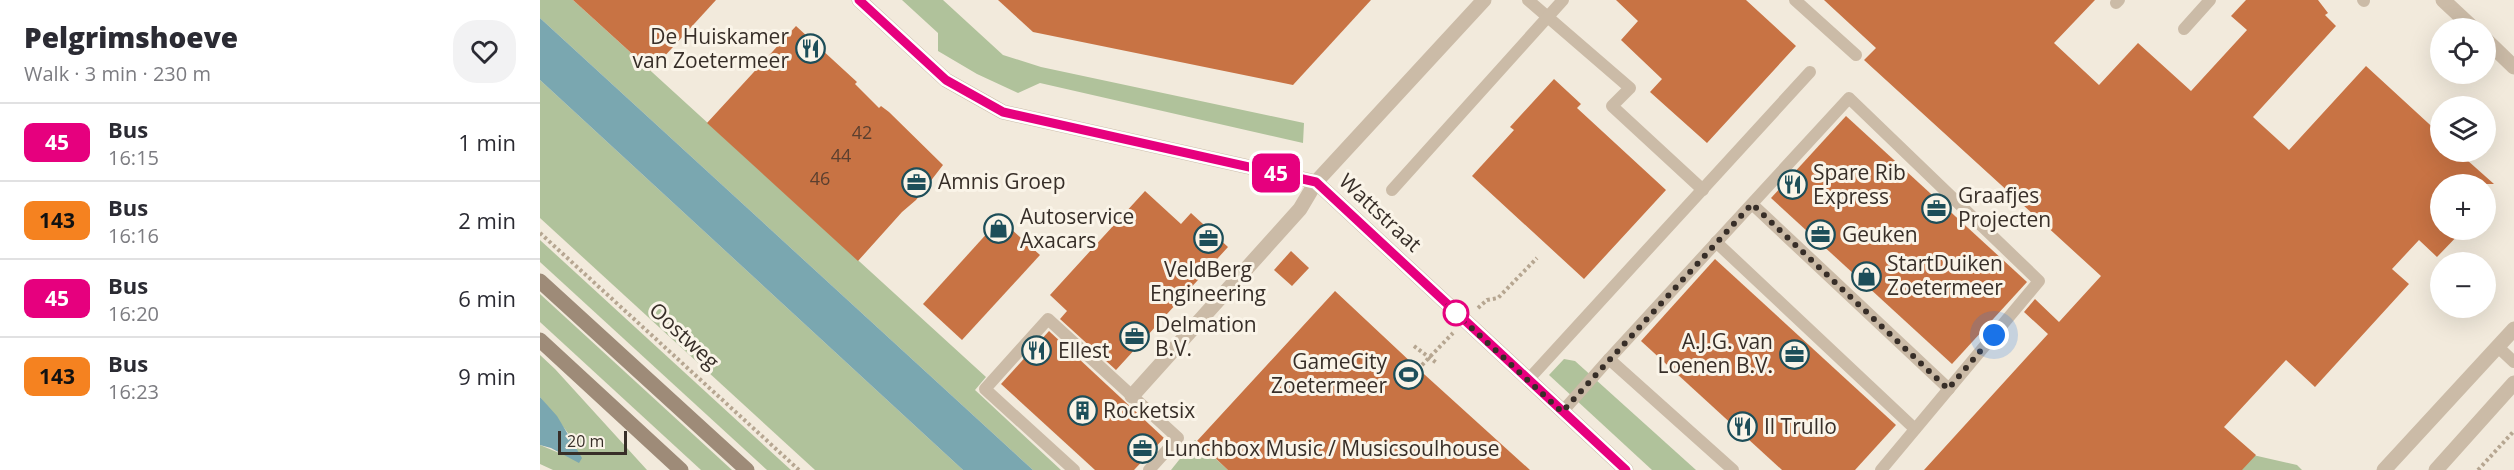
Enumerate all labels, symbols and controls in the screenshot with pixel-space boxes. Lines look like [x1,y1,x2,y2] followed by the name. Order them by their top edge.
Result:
[24,18,238,56] text: Pelgrimshoeve
[2430,18,2496,318] map controls
[2430,18,2496,84] button: locate
[453,20,516,83] button: heart
[633,22,789,74] place label: De Huiskamer van Zoetermeer
[794,33,826,65] restaurant icon: De Huiskamer van Zoetermeer
[24,60,211,87] text: Walk · 3 min · 230 m
[2430,96,2496,162] button: layers
[108,114,148,144] text: Bus
[852,120,872,144] house number: 42
[458,127,516,157] text: 1 min
[45,128,69,156] text: 45
[831,143,851,167] house number: 44
[108,144,159,171] text: 16:15
[1249,154,1303,192] line badge: 45
[1813,158,1906,210] place label: Spare Rib Express
[1264,159,1288,187] text: 45
[810,166,830,190] house number: 46
[901,166,933,198] office icon: Amnis Groep
[938,167,1066,195] place label: Amnis Groep
[1333,167,1428,258] street label: Wattstraat
[1776,169,1808,201] restaurant icon: Spare Rib Express
[2430,174,2496,240] button: +
[1958,181,2051,233] place label: Graafjes Projecten
[108,192,148,222] text: Bus
[1921,192,1953,224] office icon: Graafjes Projecten
[1020,202,1134,254] place label: Autoservice Axacars
[458,205,516,235] text: 2 min
[39,206,75,234] text: 143
[983,213,1015,245] shop icon: Autoservice Axacars
[1805,219,1837,251] office icon: Geuken
[1842,220,1918,248] place label: Geuken
[108,222,159,249] text: 16:16
[1192,223,1224,255] office icon: VeldBerg Engineering
[1887,249,2003,301] place label: StartDuiken Zoetermeer
[2430,252,2496,318] button: −
[1150,255,1266,307] place label: VeldBerg Engineering
[1850,260,1882,292] shop icon: StartDuiken Zoetermeer
[108,270,148,300] text: Bus
[458,283,516,313] text: 6 min
[45,284,69,312] text: 45
[644,296,726,375] street label: Oostweg
[108,300,159,327] text: 16:20
[1443,300,1469,326] unlabelled marker
[1155,310,1257,362] place label: Delmation B.V.
[1979,320,2009,350] your location
[1118,321,1150,353] office icon: Delmation B.V.
[1657,327,1773,379] place label: A.J.G. van Loenen B.V.
[1021,335,1053,367] restaurant icon: Ellest
[1058,336,1110,364] place label: Ellest
[1778,338,1810,370] office icon: A.J.G. van Loenen B.V.
[1271,347,1387,399] place label: GameCity Zoetermeer
[108,348,148,378] text: Bus
[1392,358,1424,390] sports icon: GameCity Zoetermeer
[458,361,516,391] text: 9 min
[39,362,75,390] text: 143
[108,378,159,405] text: 16:23
[1066,395,1098,427] building icon: Rocketsix
[1103,396,1195,424] place label: Rocketsix
[1727,411,1759,443] restaurant icon: Il Trullo
[1764,412,1837,440] place label: Il Trullo
[558,428,627,456] scale bar
[567,430,604,452] text: 20 m
[1127,433,1159,465] office icon: Lunchbox Music / Musicsoulhouse
[1164,434,1499,462] place label: Lunchbox Music / Musicsoulhouse

